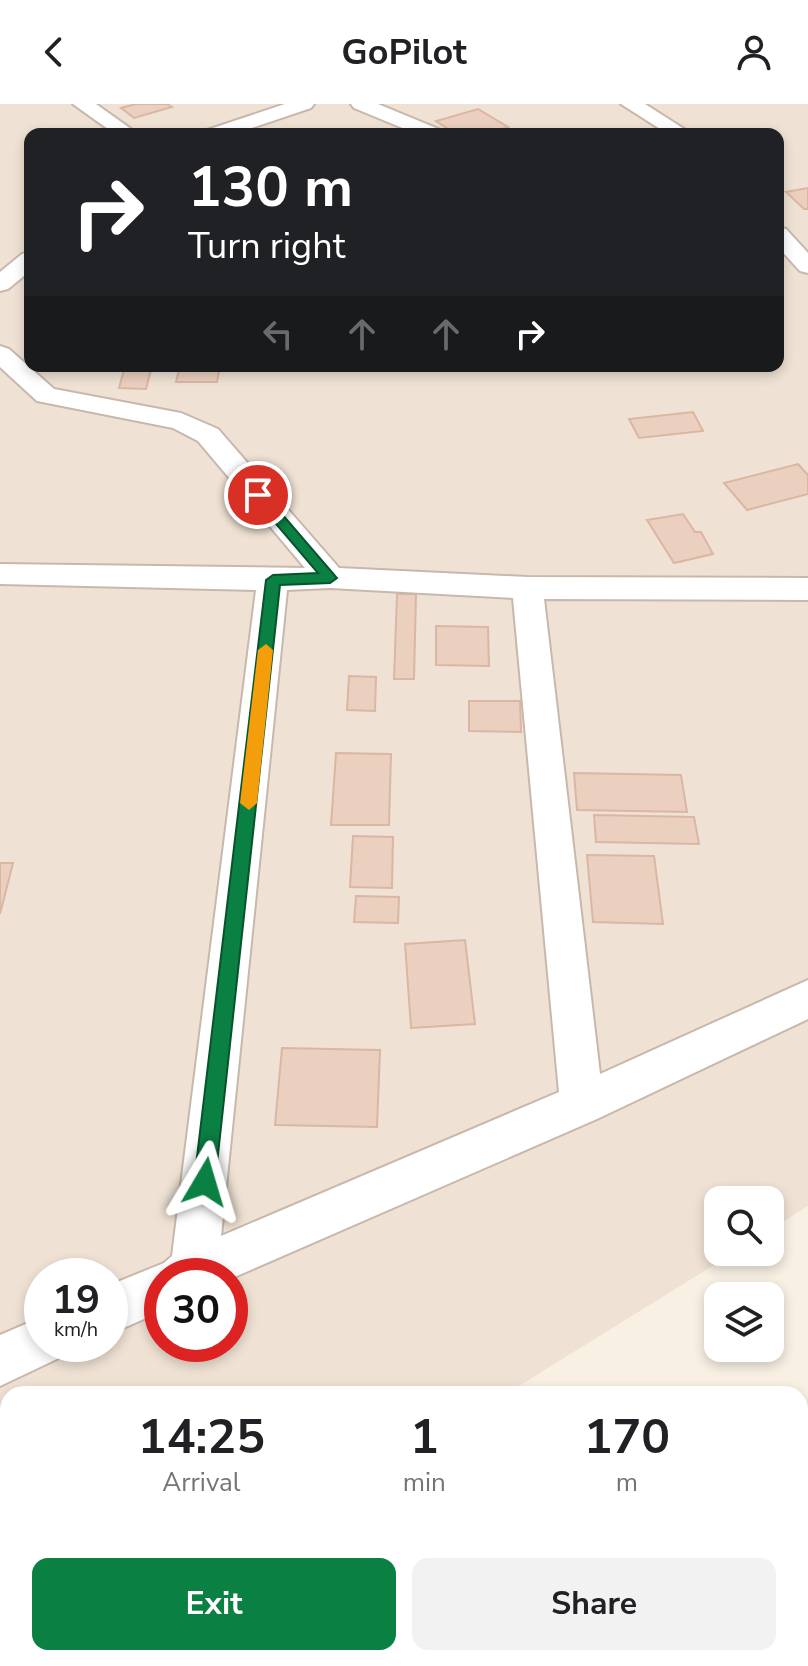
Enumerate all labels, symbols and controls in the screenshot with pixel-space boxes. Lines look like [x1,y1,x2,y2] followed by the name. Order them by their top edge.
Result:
[341,28,467,77] text: GoPilot
[32,30,76,74] icon: back
[732,30,776,74] icon: person
[188,149,353,226] text: 130 m
[56,160,160,264] icon: right
[188,222,345,271] text: Turn right
[256,312,300,356] icon: left
[340,312,384,356] icon: ahead
[424,312,468,356] icon: ahead
[508,312,552,356] icon: right
[224,461,292,529] pin
[236,473,280,517] icon: arrive
[163,1140,247,1224] position arrow
[704,1186,784,1362] map controls
[704,1186,784,1266] button: search
[144,1258,248,1362] speed limit sign: 30
[52,1273,100,1327] text: 19
[704,1282,784,1362] button: layers
[54,1316,98,1343] text: km/h
[138,1404,265,1470] text: 14:25
[410,1404,439,1470] text: 1
[584,1404,670,1470] text: 170
[162,1465,241,1500] text: Arrival
[403,1465,446,1500] text: min
[616,1465,638,1500] text: m
[32,1558,396,1650] button: Exit
[412,1558,776,1650] button: Share

